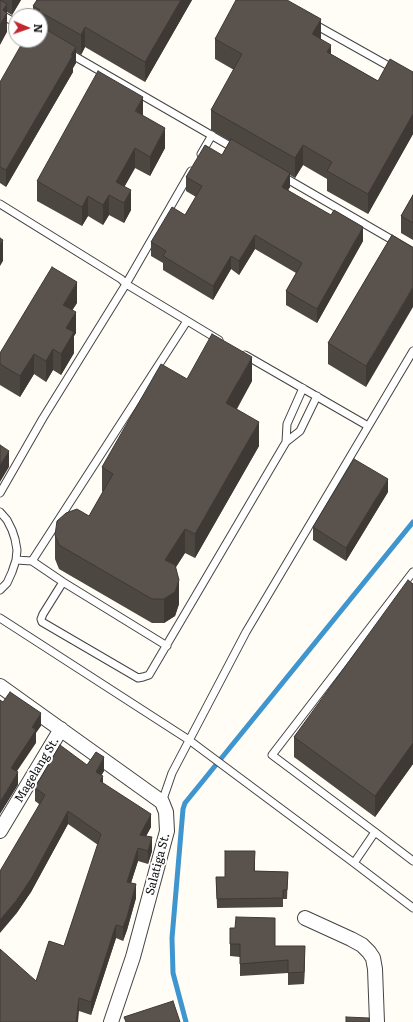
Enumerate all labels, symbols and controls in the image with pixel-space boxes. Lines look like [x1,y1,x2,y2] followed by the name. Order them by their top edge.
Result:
[8,8,48,48] north arrow
[31,23,47,33] text: N
[12,735,62,805] street label: Magelang St.
[143,831,173,897] street label: Salatiga St.

